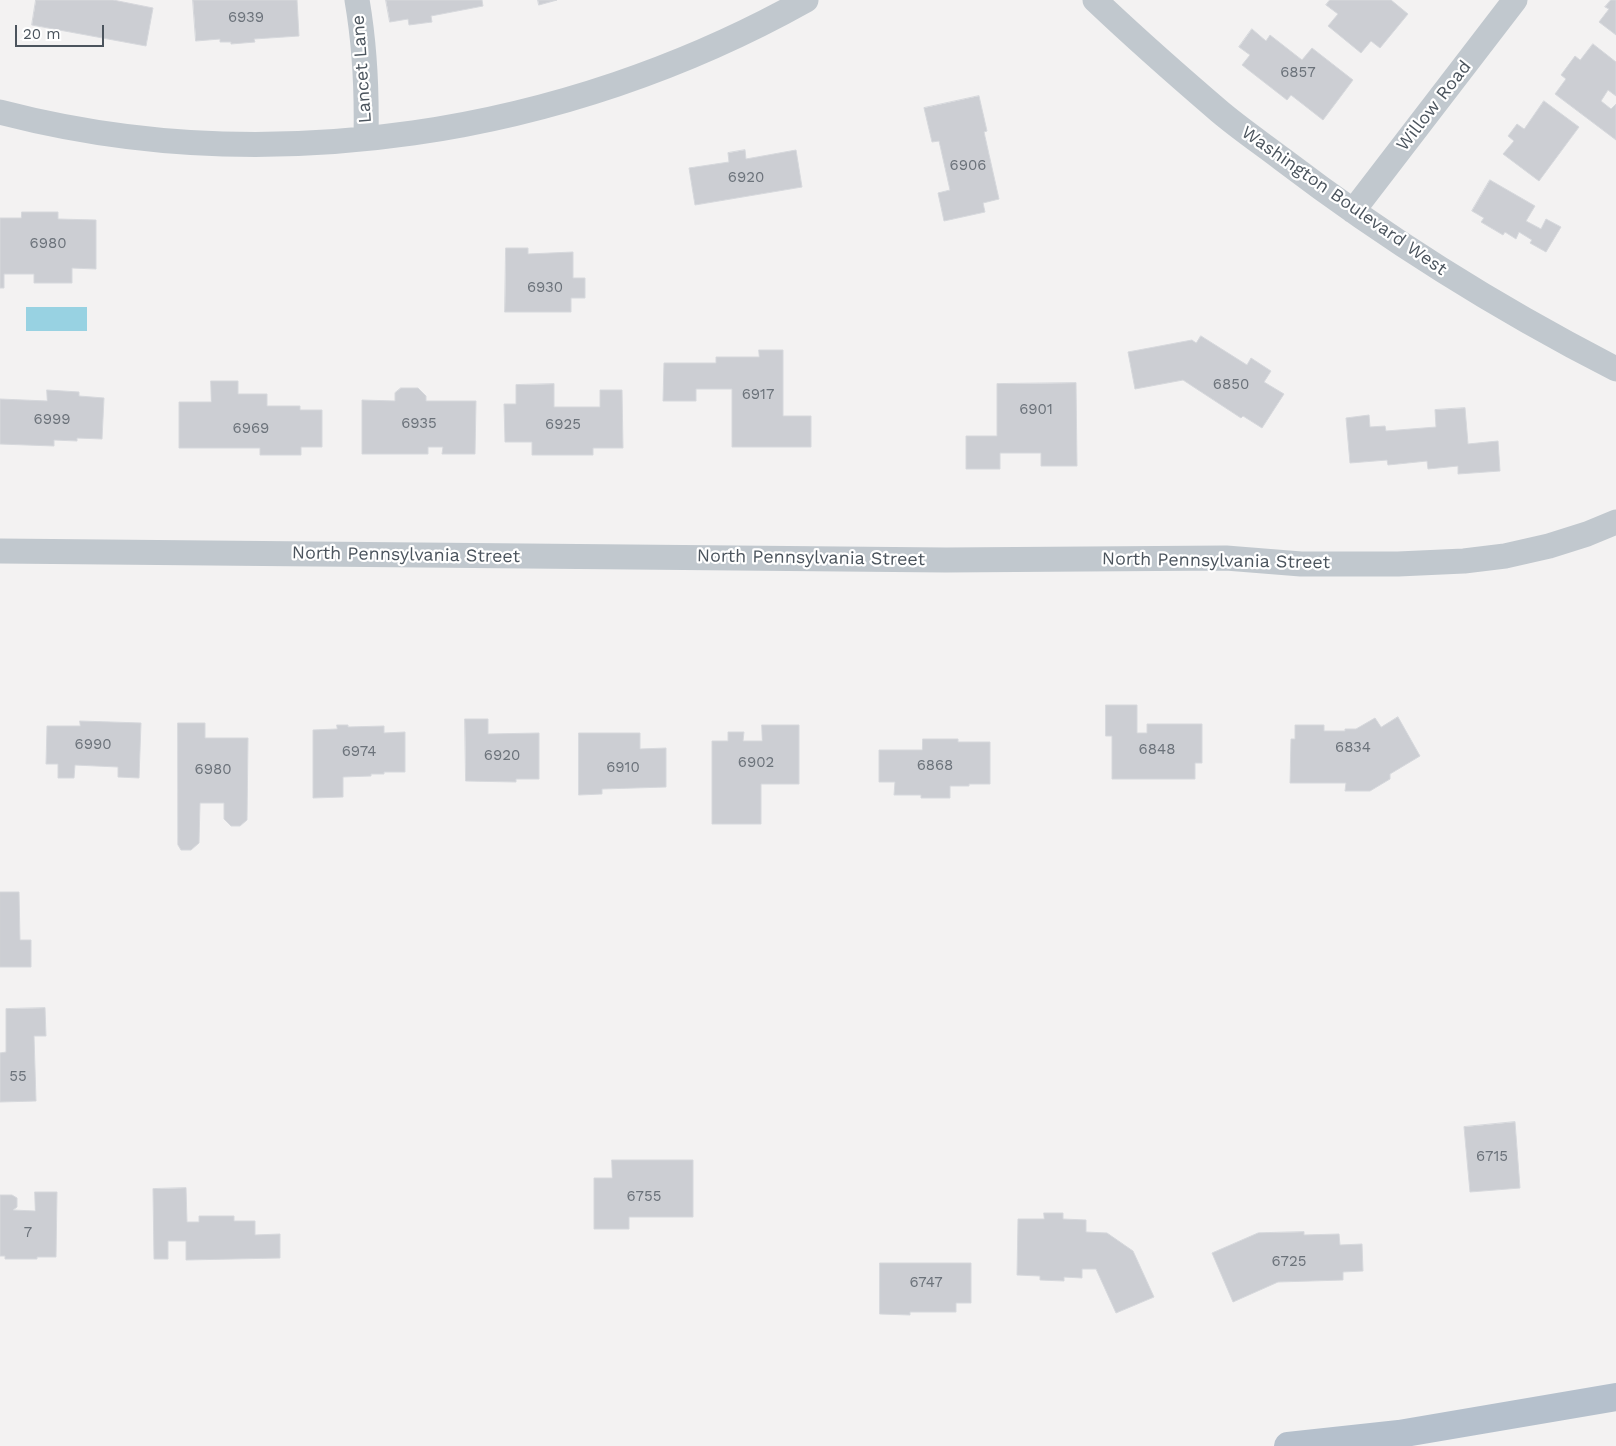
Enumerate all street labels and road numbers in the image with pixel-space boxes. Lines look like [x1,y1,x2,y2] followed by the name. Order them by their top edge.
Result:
[347,14,377,124] street label: Lancet Lane
[1392,57,1476,155] street label: Willow Road
[1237,122,1451,280] street label: Washington Boulevard West
[292,542,520,568] street label: North Pennsylvania Street
[697,545,925,571] street label: North Pennsylvania Street
[1102,548,1330,574] street label: North Pennsylvania Street

